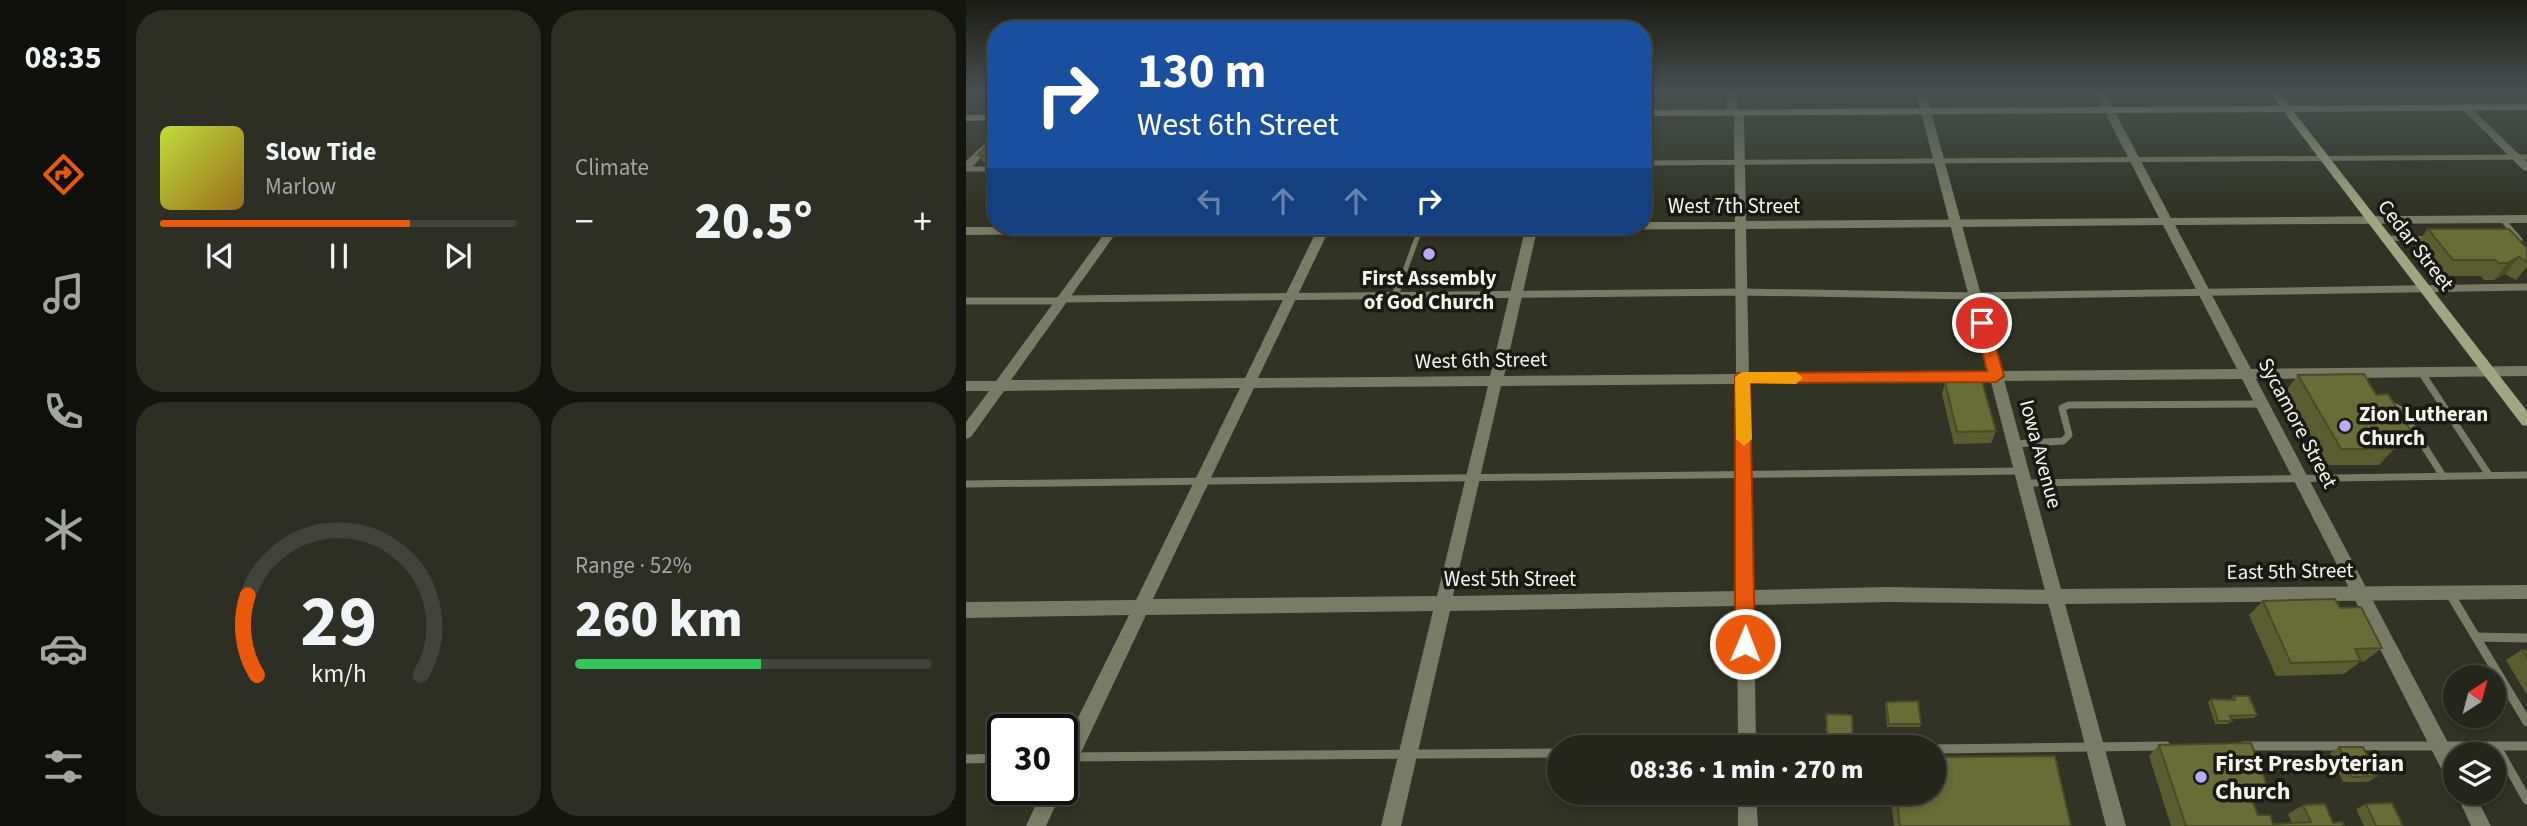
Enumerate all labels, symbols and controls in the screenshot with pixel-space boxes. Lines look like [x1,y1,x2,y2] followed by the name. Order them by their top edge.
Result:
[24,35,102,81] text: 08:35
[1137,37,1266,107] text: 130 m
[1022,49,1113,140] icon: right
[1137,102,1339,148] text: West 6th Street
[265,133,376,170] text: Slow Tide
[39,150,88,199] icon: directions
[575,151,649,184] text: Climate
[265,170,336,203] text: Marlow
[1191,182,1229,220] icon: left
[1264,182,1302,220] icon: ahead
[1337,182,1375,220] icon: ahead
[1410,182,1448,220] icon: right
[694,185,813,259] text: 20.5°
[1668,191,1800,221] street label: West 7th Street
[2371,193,2461,297] street label: Cedar Street
[575,195,594,249] text: −
[913,195,932,249] text: +
[201,237,239,275] icon: previous
[320,237,358,275] icon: pause
[439,237,477,275] icon: next
[1421,246,1437,262] marker: First Assembly of God Church
[1362,263,1497,317] place label: First Assembly of God Church
[39,269,88,318] icon: music
[1952,293,2012,353] pin
[1963,304,2001,342] icon: arrive
[1415,344,1547,376] street label: West 6th Street
[2251,352,2345,494] street label: Sycamore Street
[39,387,88,436] icon: phone
[2012,396,2070,512] street label: Iowa Avenue
[2359,399,2488,453] place label: Zion Lutheran Church
[2337,418,2353,434] marker: Zion Lutheran Church
[39,505,88,554] icon: climate
[575,549,692,582] text: Range · 52%
[2226,555,2354,587] street label: East 5th Street
[1444,564,1576,594] street label: West 5th Street
[300,570,377,674] text: 29
[575,583,743,657] text: 260 km
[1708,607,1782,681] position arrow
[39,624,88,673] icon: car
[311,656,366,692] text: km/h
[2443,665,2506,728] north arrow
[2443,665,2506,805] map controls
[987,714,1078,805] speed limit sign: 30
[39,742,88,791] icon: filters
[2443,742,2506,805] button: layers
[2215,746,2404,809] place label: First Presbyterian Church
[1630,751,1863,788] text: 08:36 · 1 min · 270 m
[2193,769,2209,785] marker: First Presbyterian Church

